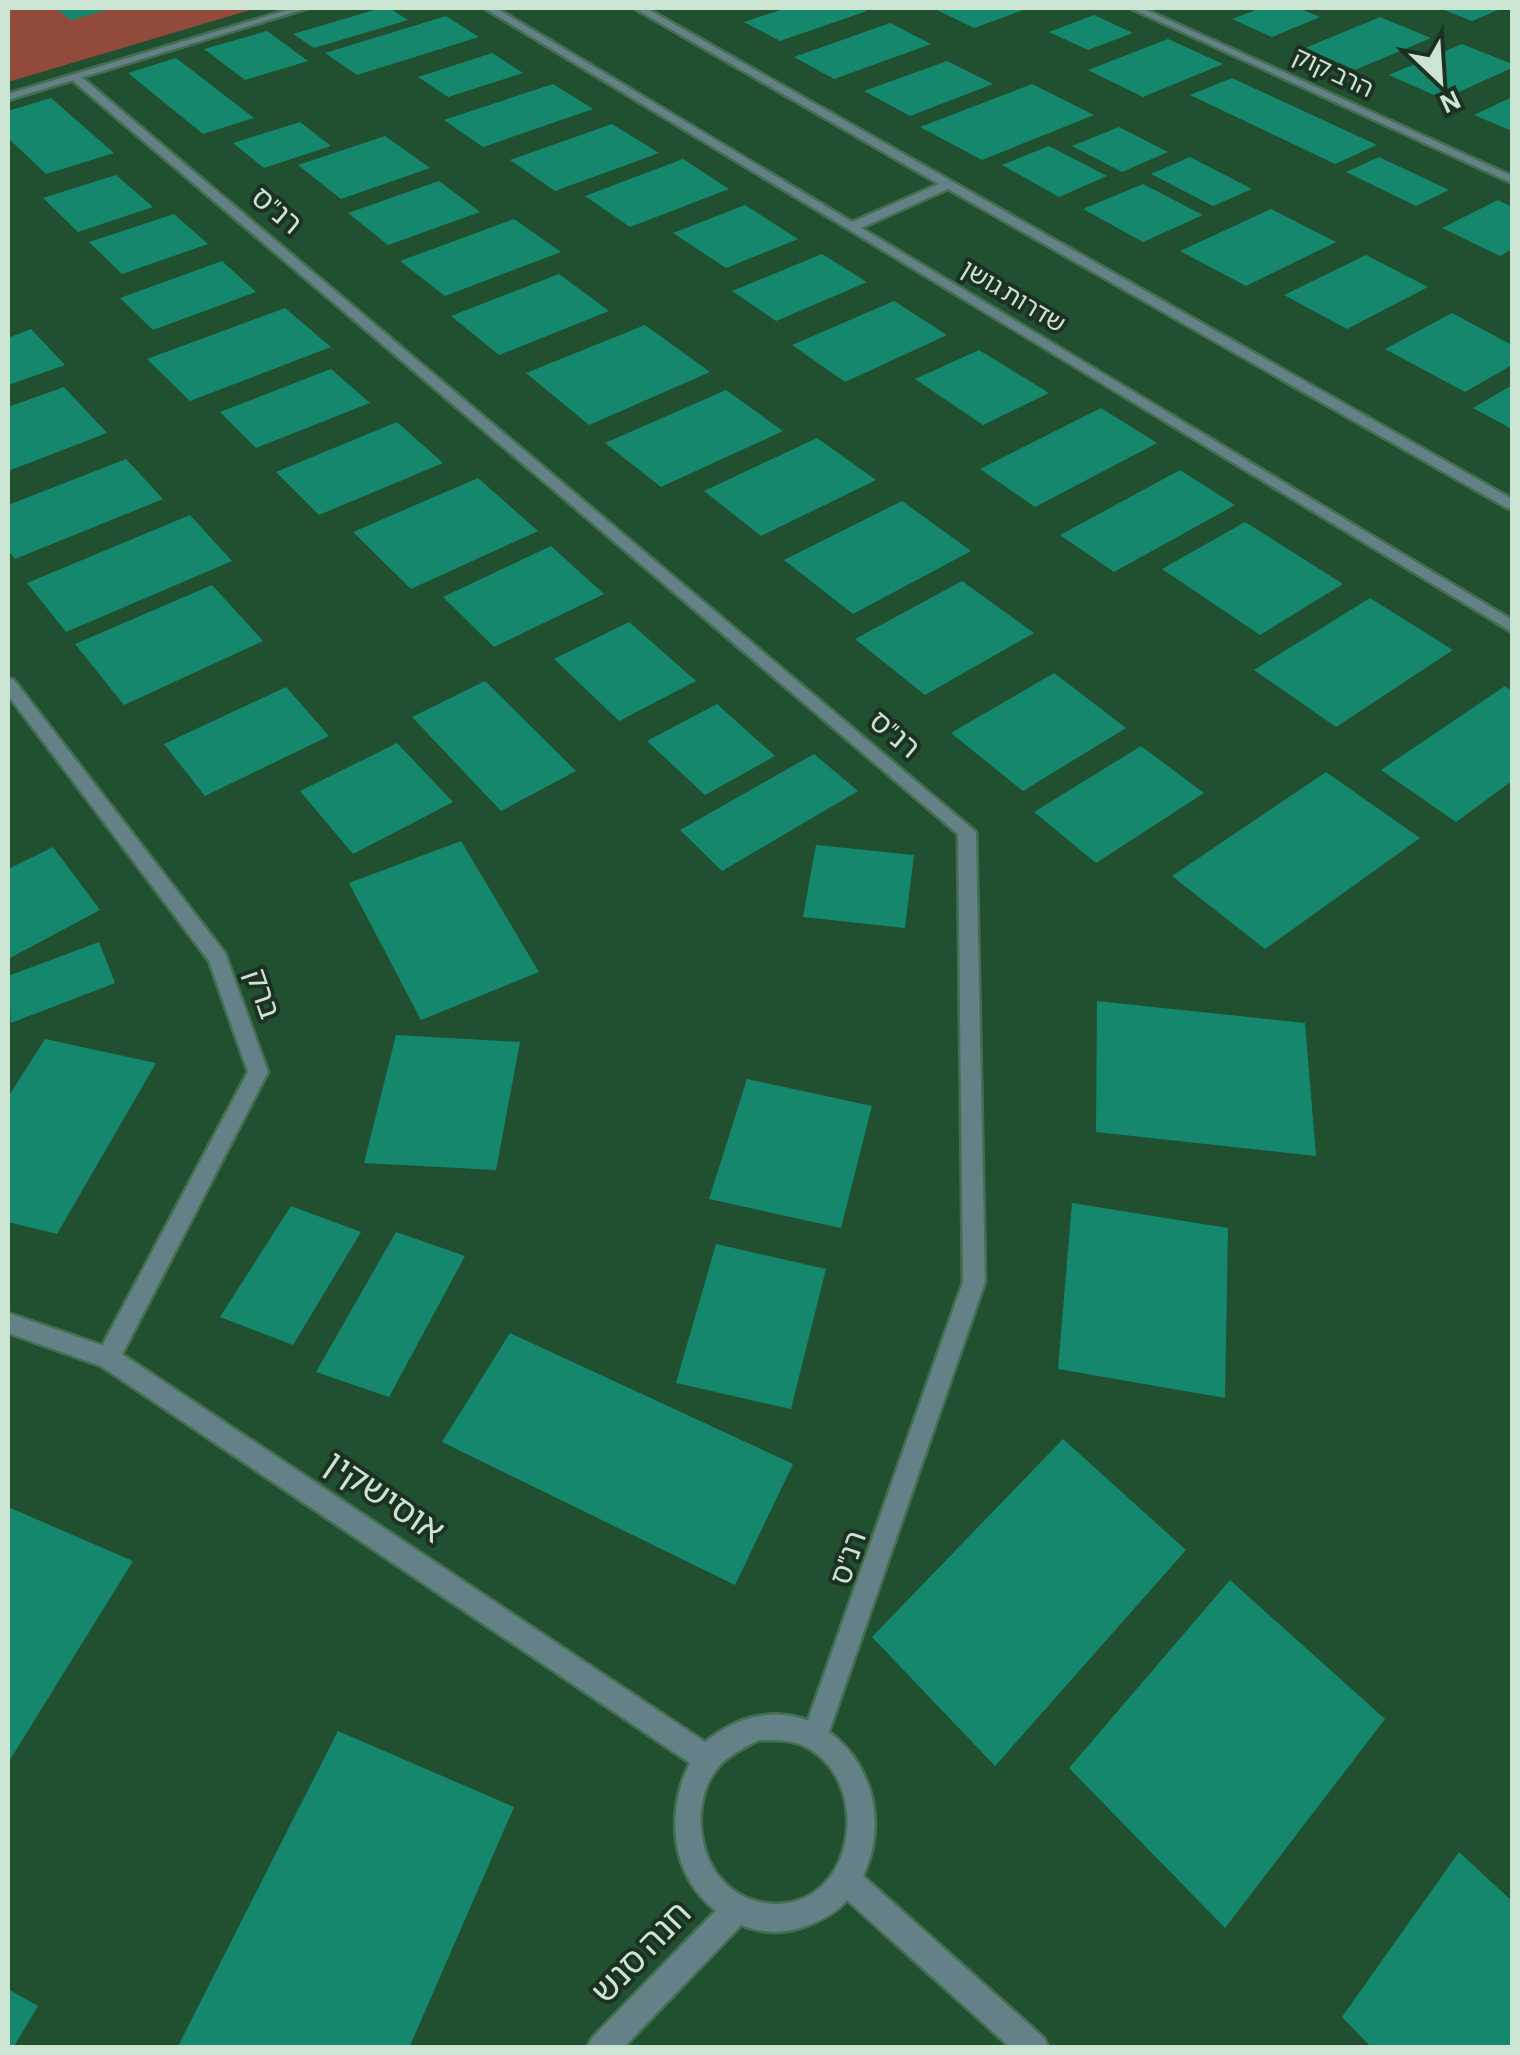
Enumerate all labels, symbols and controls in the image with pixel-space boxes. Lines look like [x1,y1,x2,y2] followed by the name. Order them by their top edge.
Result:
[1390,30,1490,130] north arrow
[1289,44,1377,102] street label: הרב קוק
[1435,84,1464,118] text: N
[245,182,307,240] street label: רנ"ס
[957,256,1069,338] street label: שדרות גושן
[863,706,925,764] street label: רנ"ס
[240,965,284,1023] street label: ברק
[318,1446,450,1550] street label: אוסישקין
[826,1527,872,1589] street label: רנ"ס
[586,1896,698,2010] street label: חנה סנש

